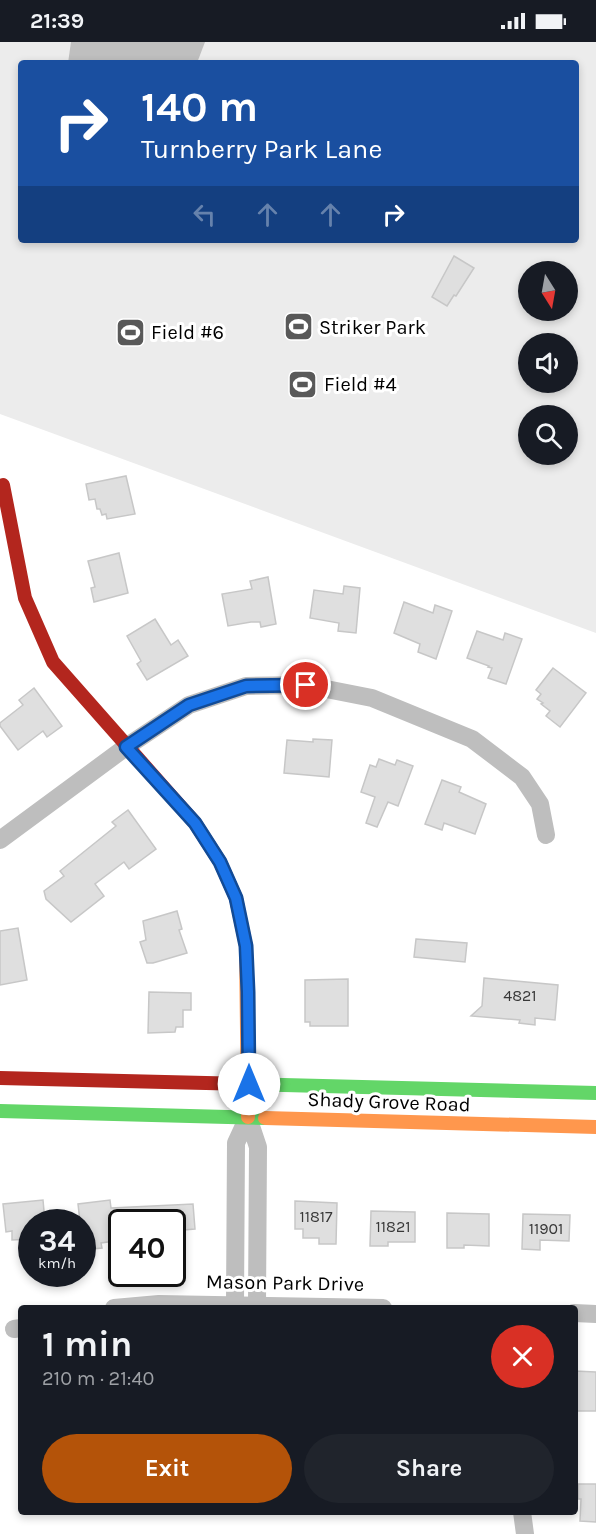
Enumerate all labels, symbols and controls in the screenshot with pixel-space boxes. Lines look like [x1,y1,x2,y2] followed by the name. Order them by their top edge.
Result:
[30,8,84,34] text: 21:39
[141,82,258,132] text: 140 m
[42,84,120,162] icon: right
[141,133,382,165] text: Turnberry Park Lane
[188,198,221,231] icon: left
[251,198,284,231] icon: ahead
[314,198,347,231] icon: ahead
[377,198,410,231] icon: right
[518,261,578,321] north arrow
[518,261,578,465] map controls
[282,311,314,343] sports icon: Striker Park
[114,316,146,348] sports icon: Field #6
[319,316,426,339] place label: Striker Park
[151,321,224,344] place label: Field #6
[518,333,578,393] button: sound
[287,368,319,400] sports icon: Field #4
[324,373,397,396] place label: Field #4
[518,405,578,465] button: search
[280,659,331,710] pin
[289,668,322,701] icon: arrive
[503,986,537,1005] house number: 4821
[217,1052,281,1116] position arrow
[307,1088,471,1116] street label: Shady Grove Road
[299,1207,333,1226] house number: 11817
[108,1209,186,1287] speed limit sign: 40
[376,1217,410,1236] house number: 11821
[529,1219,563,1238] house number: 11901
[39,1223,75,1259] text: 34
[38,1254,76,1272] text: km/h
[206,1270,364,1296] street label: Mason Park Drive
[42,1323,132,1365] text: 1 min
[491,1325,554,1388] button: close
[42,1367,154,1390] text: 210 m · 21:40
[42,1434,292,1503] button: Exit
[304,1434,554,1503] button: Share

